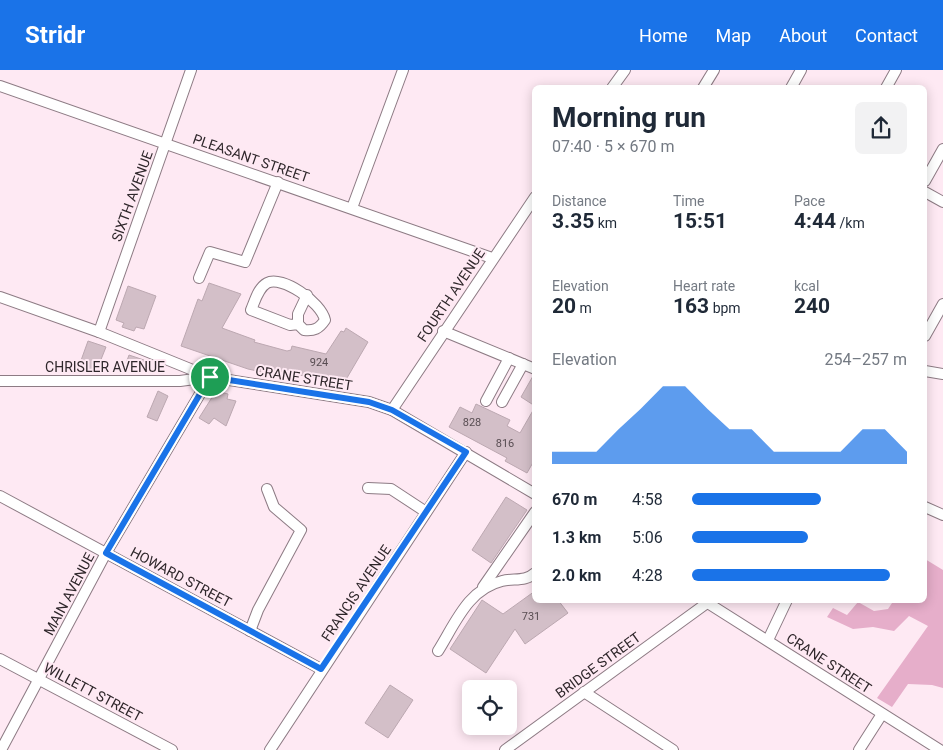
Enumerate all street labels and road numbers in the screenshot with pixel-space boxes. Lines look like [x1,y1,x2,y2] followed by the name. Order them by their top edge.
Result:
[191,131,312,186] street label: PLEASANT STREET
[108,148,156,243] street label: SIXTH AVENUE
[414,245,488,345] street label: FOURTH AVENUE
[45,359,165,375] street label: CHRISLER AVENUE
[254,362,354,394] street label: CRANE STREET
[318,542,394,644] street label: FRANCIS AVENUE
[128,544,235,611] street label: HOWARD STREET
[41,550,97,638] street label: MAIN AVENUE
[552,628,644,701] street label: BRIDGE STREET
[784,630,875,697] street label: CRANE STREET
[41,659,145,725] street label: WILLETT STREET

